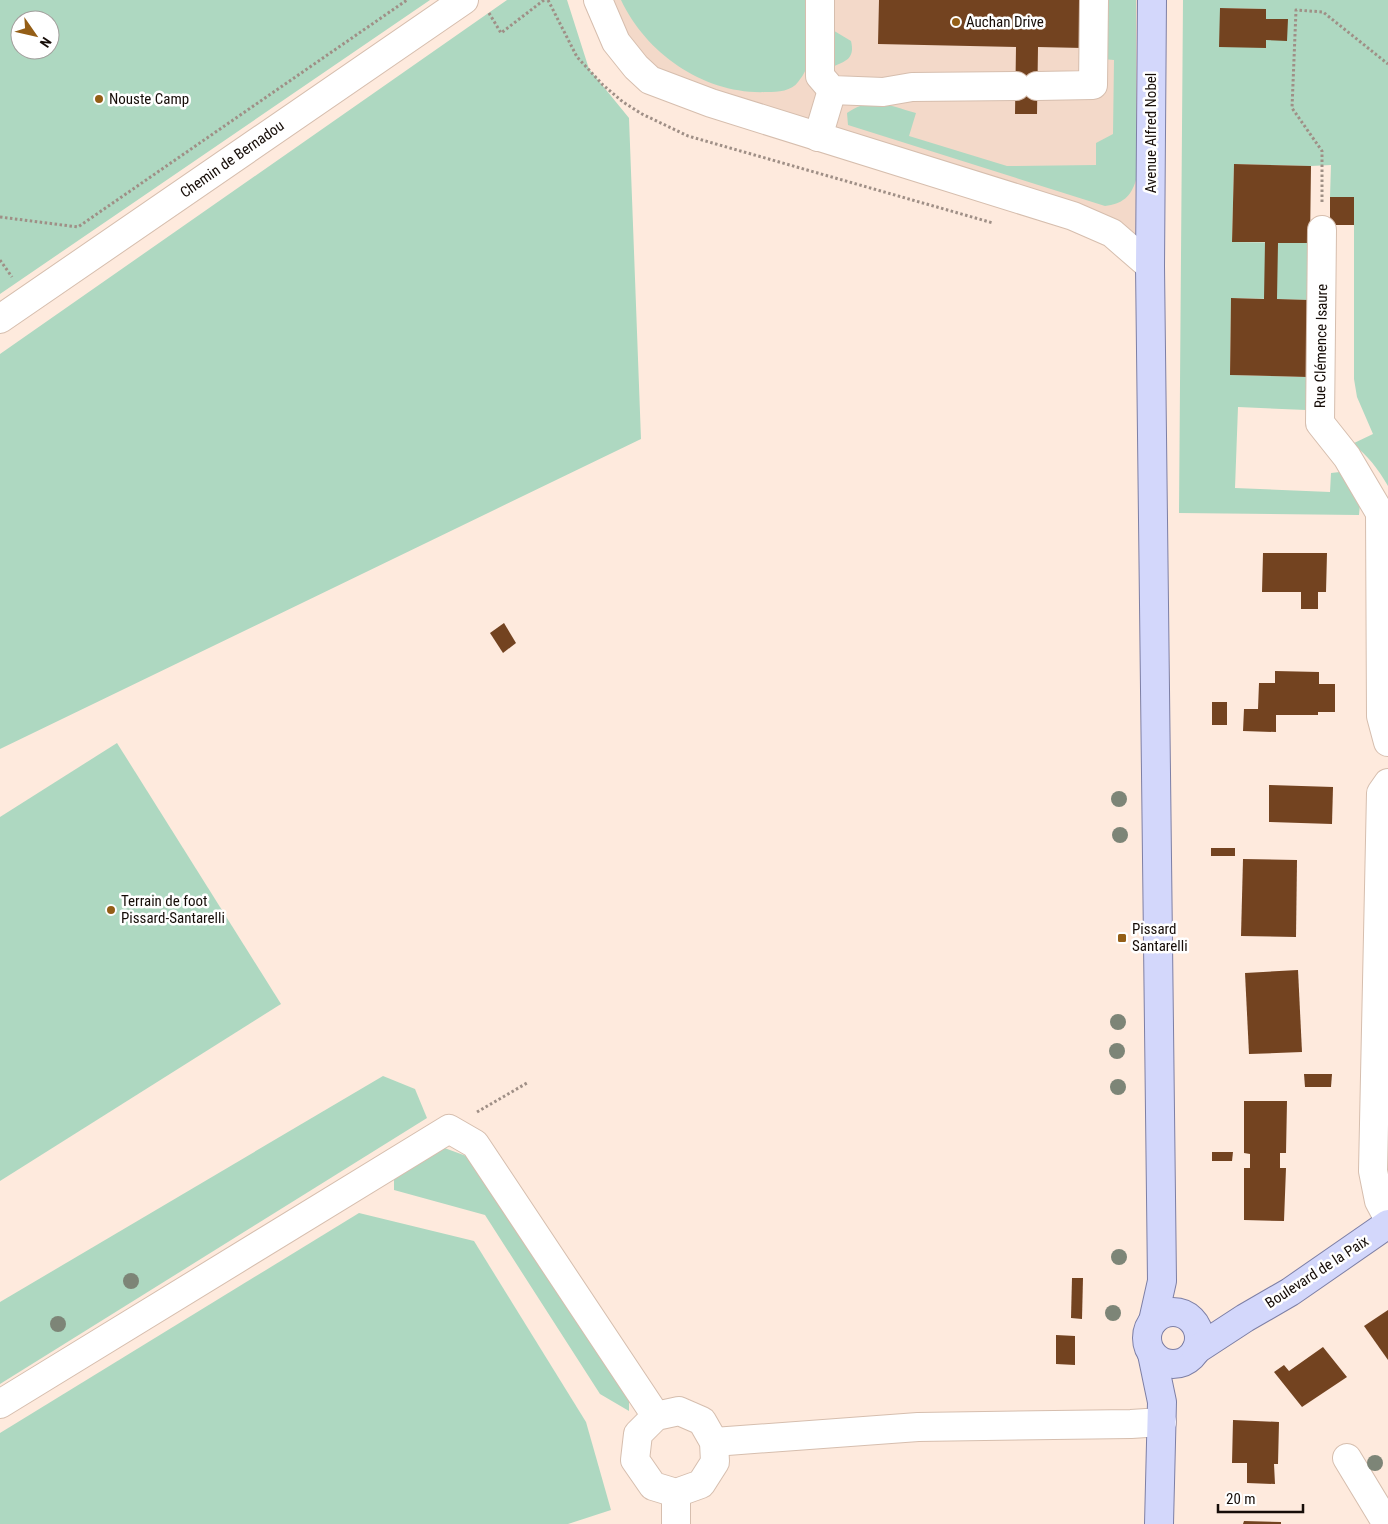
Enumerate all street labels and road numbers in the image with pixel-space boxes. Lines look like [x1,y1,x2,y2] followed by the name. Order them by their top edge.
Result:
[1142,73,1160,193] street label: Avenue Alfred Nobel
[177,116,287,202] street label: Chemin de Bernadou
[1311,284,1331,408] street label: Rue Clémence Isaure
[1262,1232,1372,1312] street label: Boulevard de la Paix

